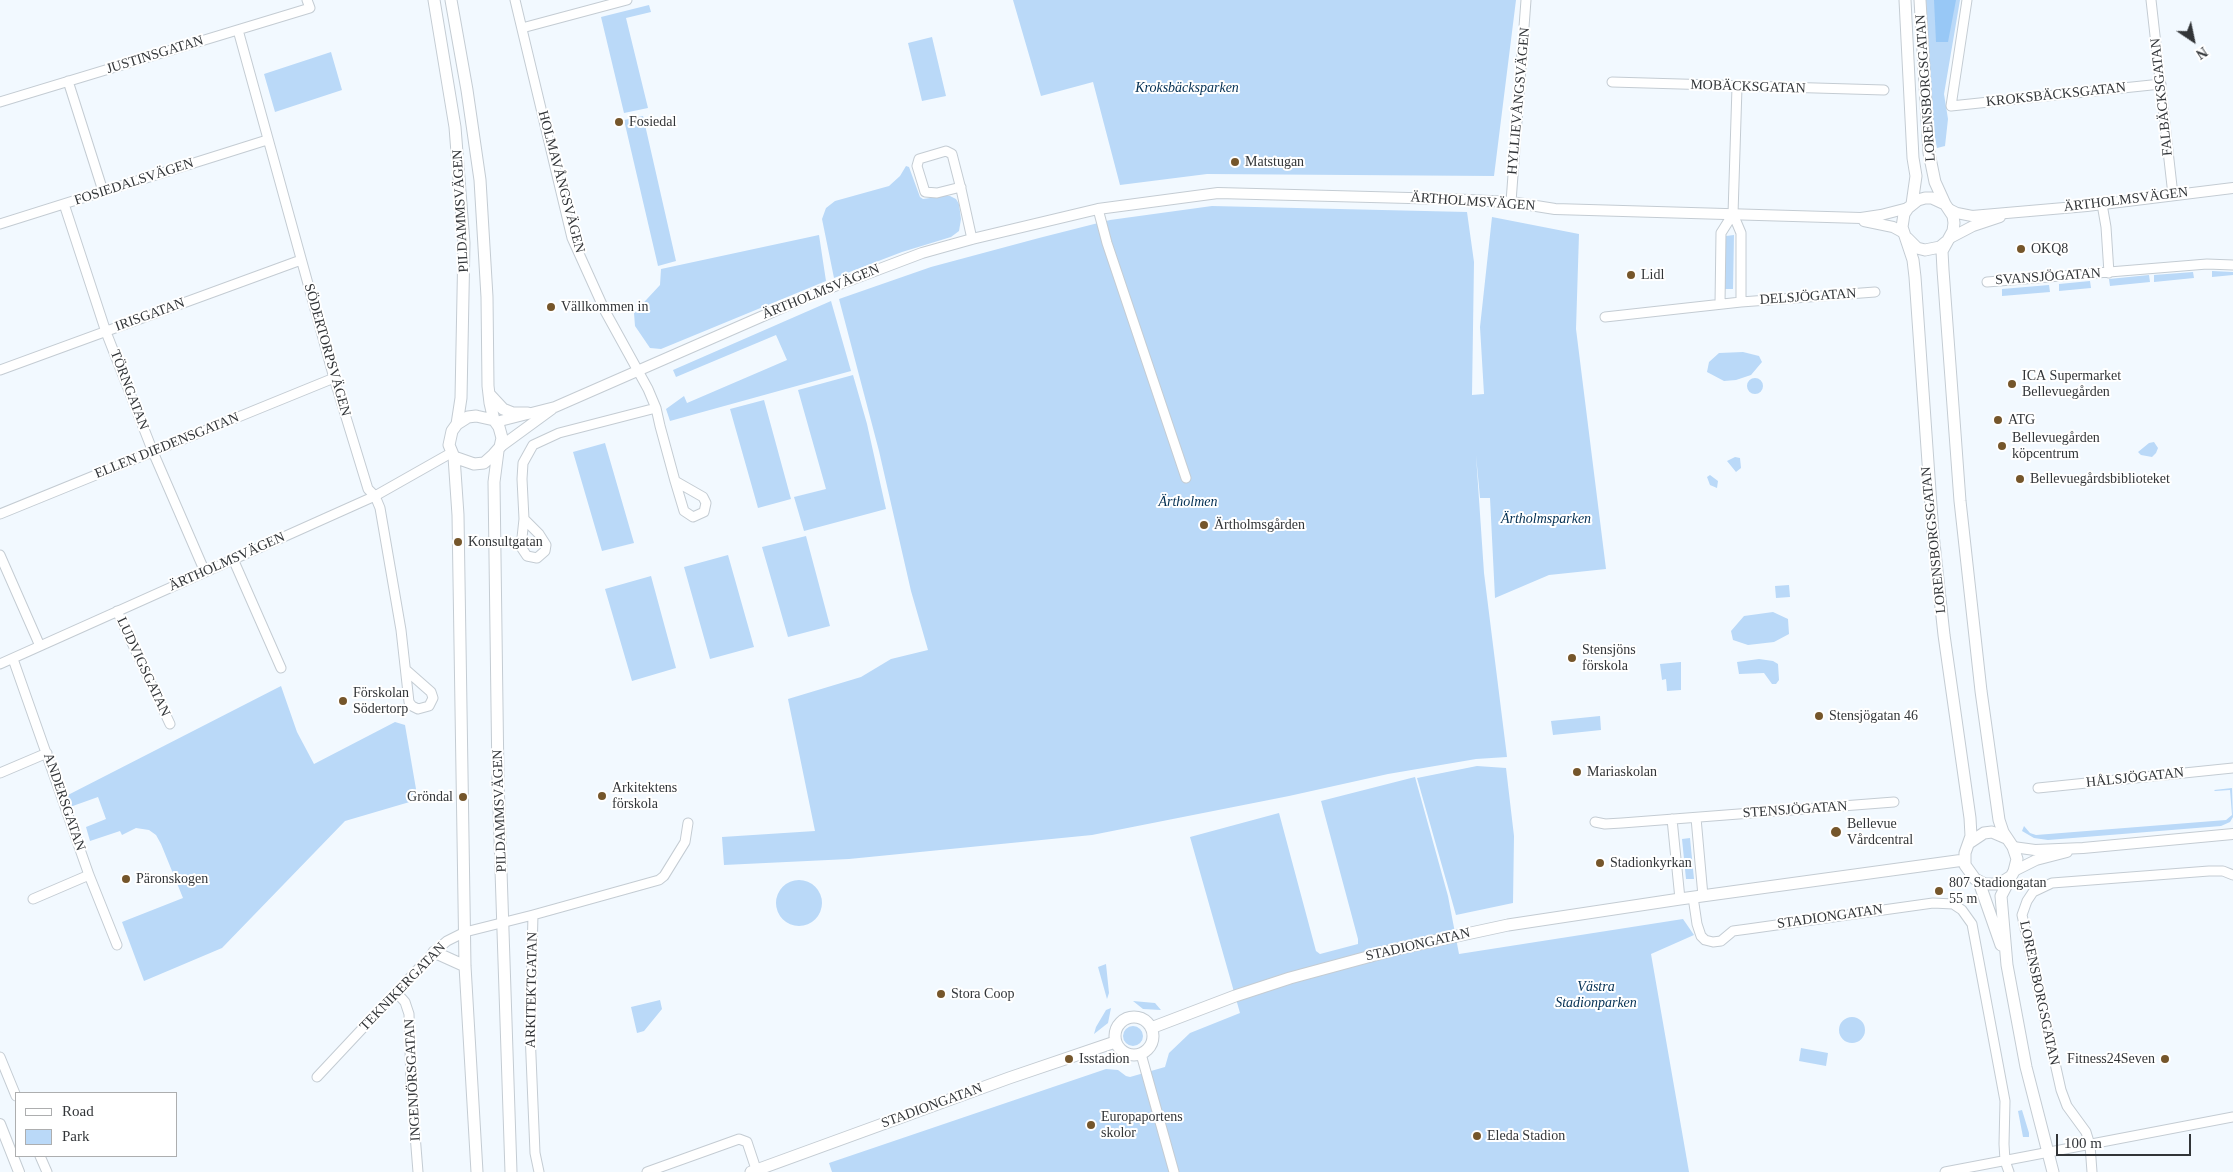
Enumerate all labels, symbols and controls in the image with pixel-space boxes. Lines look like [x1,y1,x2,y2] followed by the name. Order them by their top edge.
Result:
[1912,14,1940,162] street label: LORENSBORGSGATAN
[2168,15,2218,65] north arrow
[1504,27,1534,175] street label: HYLLIEVÅNGSVÄGEN
[104,32,206,78] street label: JUSTINSGATAN
[2147,37,2177,157] street label: FALBÄCKSGATAN
[2193,44,2210,62] text: N
[1690,77,1806,97] street label: MOBÄCKSGATAN
[1985,79,2127,111] street label: KROKSBÄCKSGATAN
[1135,80,1239,96] park label: Kroksbäcksparken
[534,109,588,255] street label: HOLMAVÅNGSVÄGEN
[629,114,676,130] place label: Fosiedal
[613,116,625,128] marker: Fosiedal
[449,149,473,273] street label: PILDAMMSVÄGEN
[1245,154,1304,170] place label: Matstugan
[72,155,196,209] street label: FOSIEDALSVÄGEN
[1229,156,1241,168] marker: Matstugan
[2063,184,2189,216] street label: ÄRTHOLMSVÄGEN
[1410,189,1536,215] street label: ÄRTHOLMSVÄGEN
[2031,241,2068,257] place label: OKQ8
[2015,243,2027,255] marker: OKQ8
[760,261,882,323] street label: ÄRTHOLMSVÄGEN
[1995,265,2101,289] street label: SVANSJÖGATAN
[1641,267,1664,283] place label: Lidl
[1625,269,1637,281] marker: Lidl
[300,282,354,418] street label: SÖDERTORPSVÄGEN
[1759,285,1857,309] street label: DELSJÖGATAN
[113,295,187,335] street label: IRISGATAN
[561,299,648,315] place label: Vällkommen in
[545,301,557,313] marker: Vällkommen in
[106,348,152,432] street label: TÖRNGATAN
[2022,368,2121,401] place label: ICA Supermarket Bellevuegården
[2006,378,2018,390] marker: ICA Supermarket Bellevuegården
[92,409,242,483] street label: ELLEN DIEDENSGATAN
[2008,412,2035,428] place label: ATG
[1992,414,2004,426] marker: ATG
[2012,430,2100,462] place label: Bellevuegården köpcentrum
[1996,440,2008,452] marker: Bellevuegården köpcentrum
[1918,466,1950,614] street label: LORENSBORGSGATAN
[2030,471,2170,487] place label: Bellevuegårdsbiblioteket
[2014,473,2026,485] marker: Bellevuegårdsbiblioteket
[1158,494,1218,510] park label: Ärtholmen
[1501,511,1591,527] park label: Ärtholmsparken
[1214,517,1305,533] place label: Ärtholmsgården
[1198,519,1210,531] marker: Ärtholmsgården
[166,529,288,595] street label: ÄRTHOLMSVÄGEN
[468,534,543,550] place label: Konsultgatan
[452,536,464,548] marker: Konsultgatan
[113,615,173,719] street label: LUDVIGSGATAN
[1582,642,1636,674] place label: Stensjöns förskola
[1566,652,1578,664] marker: Stensjöns förskola
[353,685,409,718] place label: Förskolan Södertorp
[337,695,349,707] marker: Förskolan Södertorp
[1829,708,1918,724] place label: Stensjögatan 46
[1813,710,1825,722] marker: Stensjögatan 46
[489,749,511,873] street label: PILDAMMSVÄGEN
[39,751,89,853] street label: ANDERSGATAN
[1587,764,1657,780] place label: Mariaskolan
[2085,765,2185,791] street label: HÅLSJÖGATAN
[1571,766,1583,778] marker: Mariaskolan
[612,780,677,812] place label: Arkitektens förskola
[407,789,453,805] place label: Gröndal
[596,790,608,802] marker: Arkitektens förskola
[457,791,469,803] marker: Gröndal
[1742,798,1848,822] street label: STENSJÖGATAN
[1847,816,1913,849] place label: Bellevue Vårdcentral
[1829,825,1843,839] marker: Bellevue Vårdcentral
[1610,855,1692,871] place label: Stadionkyrkan
[1594,857,1606,869] marker: Stadionkyrkan
[136,871,208,887] place label: Päronskogen
[120,873,132,885] marker: Päronskogen
[1949,875,2047,908] place label: 807 Stadiongatan 55 m
[1933,885,1945,897] marker: 807 Stadiongatan 55 m
[1776,901,1884,933] street label: STADIONGATAN
[2015,919,2063,1067] street label: LORENSBORGSGATAN
[1364,925,1472,965] street label: STADIONGATAN
[523,932,541,1048] street label: ARKITEKTGATAN
[357,939,449,1035] street label: TEKNIKERGATAN
[1555,979,1637,1012] park label: Västra Stadionparken
[951,986,1014,1002] place label: Stora Coop
[935,988,947,1000] marker: Stora Coop
[401,1018,425,1142] street label: INGENJÖRSGATAN
[1079,1051,1130,1067] place label: Isstadion
[2067,1051,2155,1067] place label: Fitness24Seven
[1063,1053,1075,1065] marker: Isstadion
[2159,1053,2171,1065] marker: Fitness24Seven
[879,1080,985,1132] street label: STADIONGATAN
[15,1092,178,1157] legend
[62,1103,94,1119] text: Road
[1101,1109,1183,1142] place label: Europaportens skolor
[1085,1119,1097,1131] marker: Europaportens skolor
[2058,1124,2193,1156] scale bar
[62,1128,90,1144] text: Park
[1487,1128,1565,1144] place label: Eleda Stadion
[1471,1130,1483,1142] marker: Eleda Stadion
[2064,1135,2102,1151] text: 100 m

